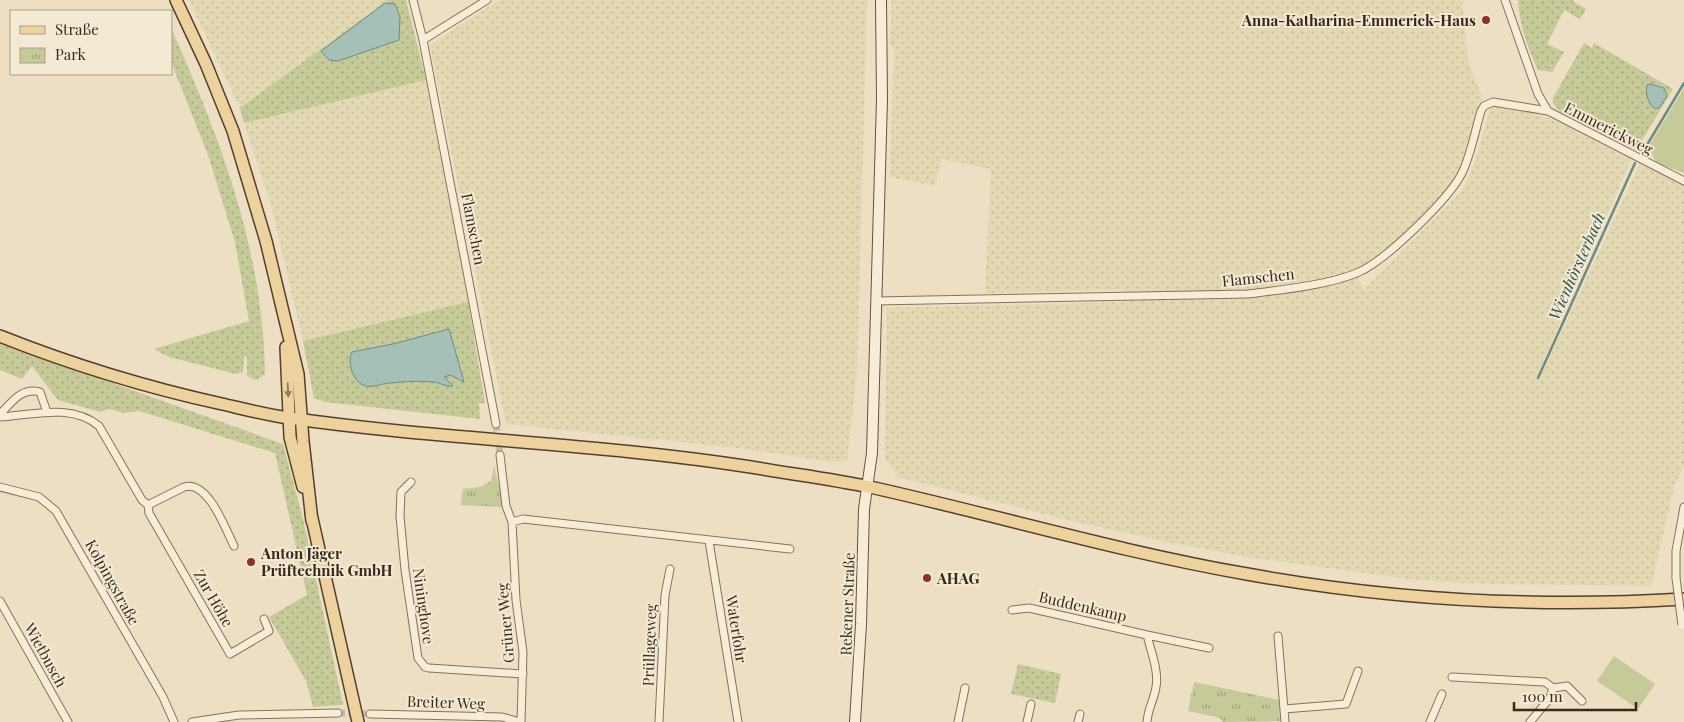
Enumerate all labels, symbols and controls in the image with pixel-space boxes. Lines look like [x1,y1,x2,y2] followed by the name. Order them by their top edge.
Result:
[10,10,172,75] legend
[1241,10,1476,30] place label: Anna-Katharina-Emmerick-Haus
[1480,14,1492,26] marker: Anna-Katharina-Emmerick-Haus
[55,19,99,39] text: Straße
[55,44,87,64] text: Park
[1561,97,1657,159] street label: Emmerickweg
[457,191,491,267] street label: Flamschen
[1543,209,1609,323] water label: Wienhörsterbach
[1221,263,1295,291] street label: Flamschen
[284,383,292,399] one-way arrow
[81,536,145,628] street label: Kolpingstraße
[260,543,393,580] place label: Anton Jäger Prüftechnik GmbH
[835,552,859,656] street label: Rekener Straße
[245,556,257,568] marker: Anton Jäger Prüftechnik GmbH
[190,566,238,630] street label: Zur Höhe
[409,567,439,645] street label: Nininghove
[936,568,980,588] place label: AHAG
[921,572,933,584] marker: AHAG
[492,582,518,664] street label: Grüner Weg
[1037,586,1129,626] street label: Buddenkamp
[722,593,752,665] street label: Waterfohr
[638,603,660,687] street label: Prüllageweg
[20,618,72,691] street label: Wietbusch
[1514,680,1636,712] scale bar
[1522,686,1563,706] text: 100 m
[407,691,485,713] street label: Breiter Weg

